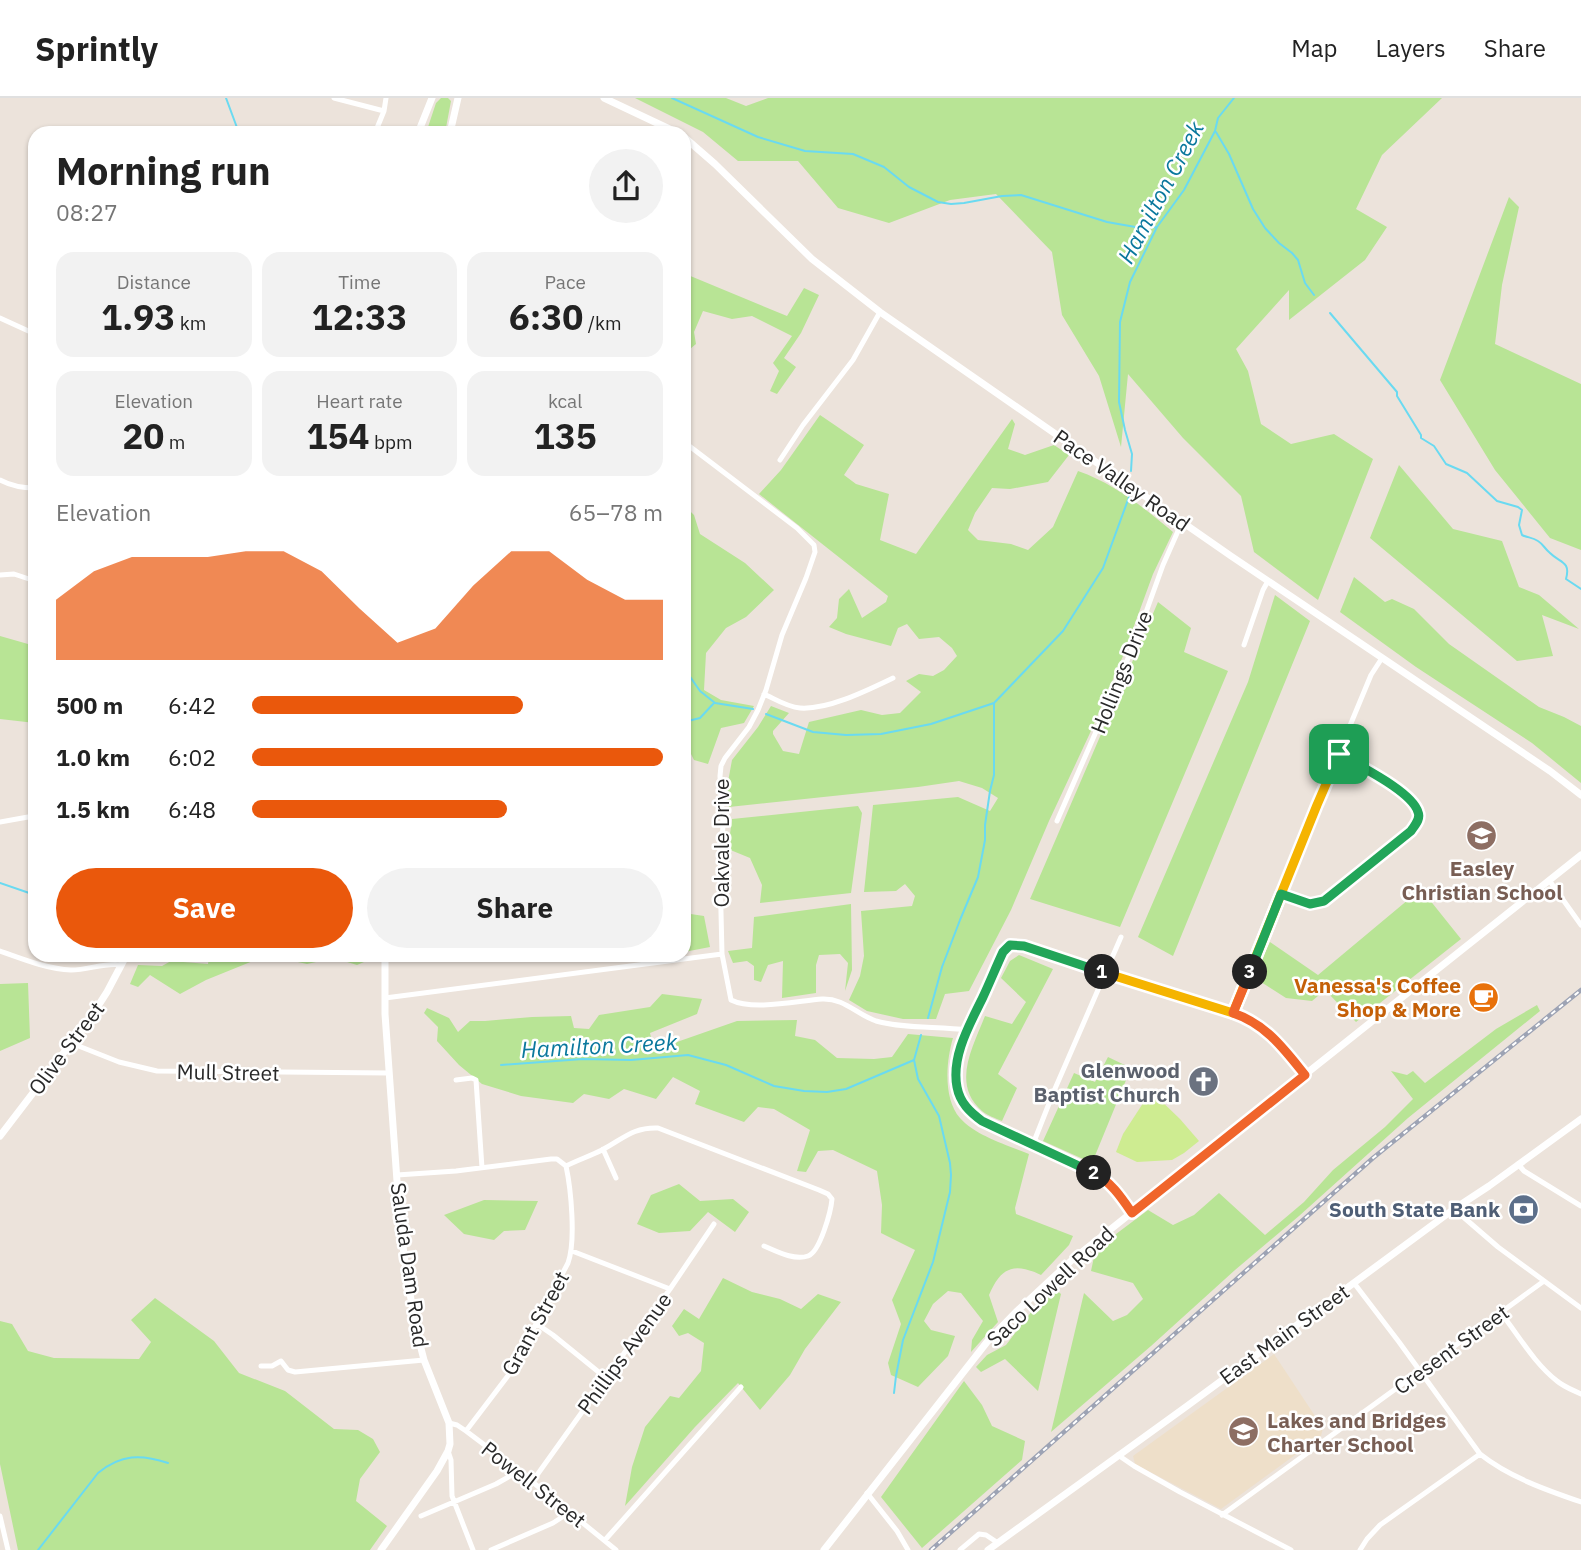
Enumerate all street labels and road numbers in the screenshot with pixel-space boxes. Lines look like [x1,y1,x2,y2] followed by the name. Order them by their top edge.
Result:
[1048,423,1196,537] street label: Pace Valley Road
[1084,606,1158,738] street label: Hollings Drive
[707,778,735,908] street label: Oakvale Drive
[22,996,110,1100] street label: Olive Street
[176,1057,280,1087] street label: Mull Street
[385,1181,435,1349] street label: Saluda Dam Road
[980,1220,1120,1352] street label: Saco Lowell Road
[495,1266,575,1380] street label: Grant Street
[1214,1277,1354,1391] street label: East Main Street
[570,1287,678,1419] street label: Phillips Avenue
[1388,1298,1514,1400] street label: Cresent Street
[476,1434,592,1534] street label: Powell Street

